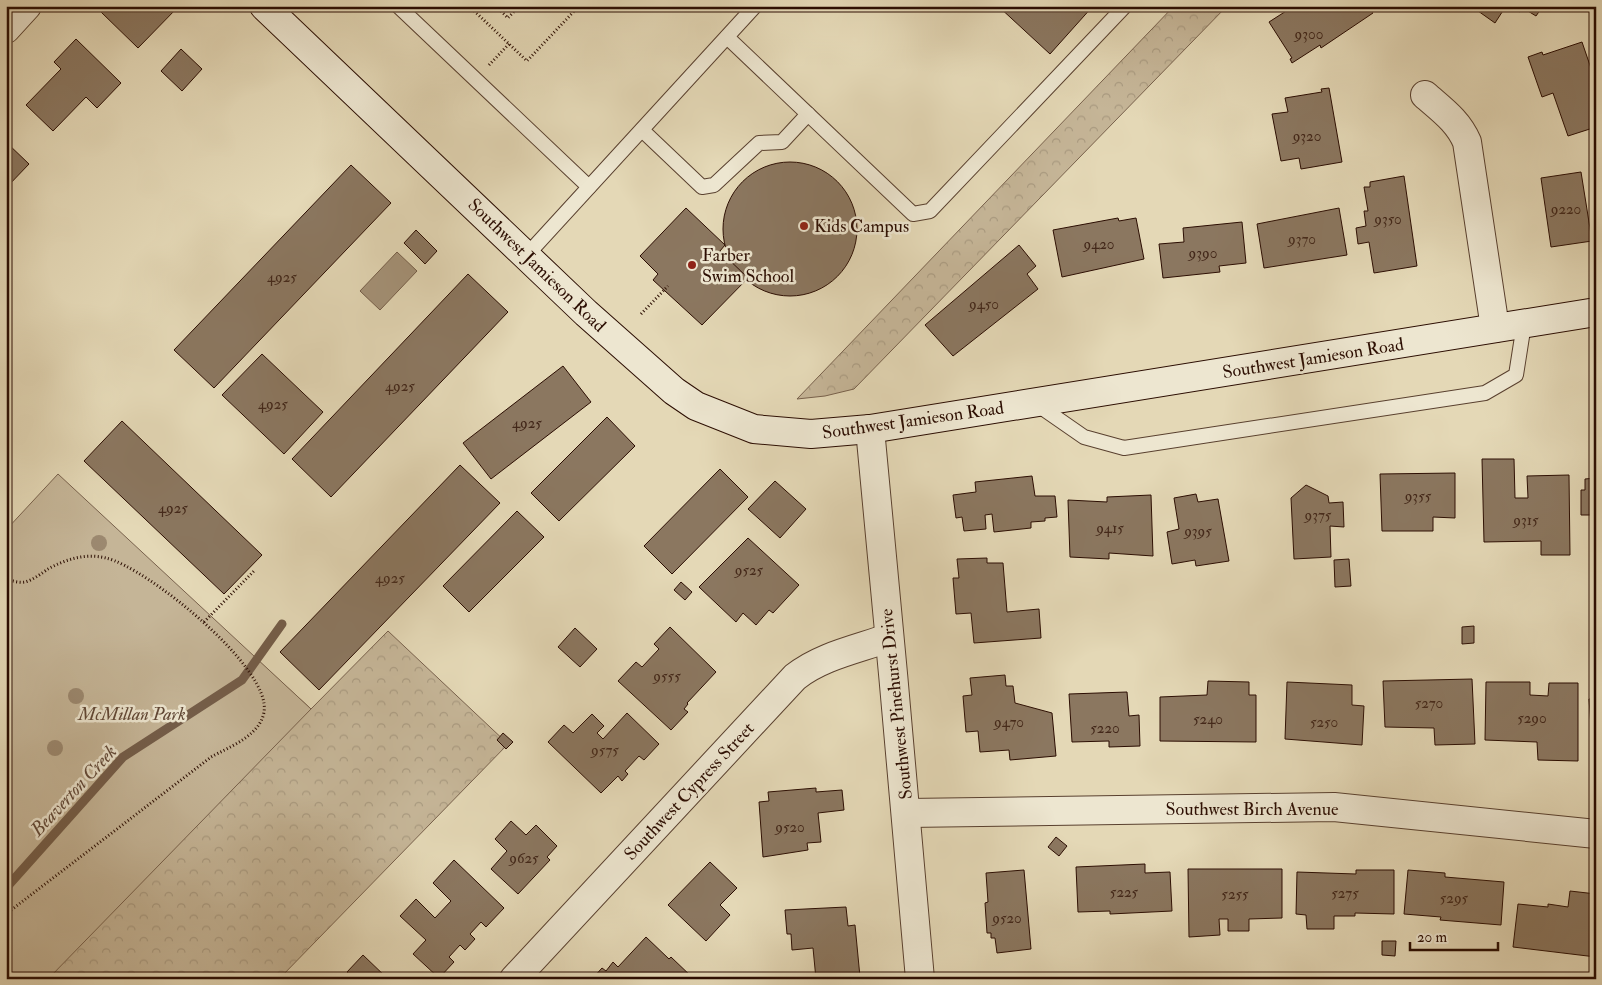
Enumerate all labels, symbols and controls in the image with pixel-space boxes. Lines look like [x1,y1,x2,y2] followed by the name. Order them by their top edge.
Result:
[1294,25,1323,44] house number: 9300
[1292,127,1321,146] house number: 9320
[463,193,611,337] street label: Southwest Jamieson Road
[1550,200,1581,219] house number: 9220
[1373,210,1402,229] house number: 9350
[814,215,909,238] place label: Kids Campus
[798,220,810,232] marker: Kids Campus
[1287,230,1316,249] house number: 9370
[1082,235,1115,254] house number: 9420
[702,244,794,288] place label: Farber Swim School
[1188,244,1217,263] house number: 9390
[686,259,698,271] marker: Farber Swim School
[267,268,297,287] house number: 4925
[968,295,999,314] house number: 9450
[1221,333,1406,384] street label: Southwest Jamieson Road
[385,377,415,396] house number: 4925
[258,395,288,414] house number: 4925
[821,396,1006,445] street label: Southwest Jamieson Road
[512,414,542,433] house number: 4925
[1404,487,1432,506] house number: 9355
[158,499,188,518] house number: 4925
[1304,506,1332,525] house number: 9375
[1512,511,1539,530] house number: 9315
[1095,519,1124,538] house number: 9415
[1183,522,1212,541] house number: 9395
[734,561,764,580] house number: 9525
[375,569,405,588] house number: 4925
[875,607,918,800] street label: Southwest Pinehurst Drive
[652,667,681,686] house number: 9555
[1415,694,1443,713] house number: 5270
[77,703,186,726] park label: McMillan Park
[1517,709,1547,728] house number: 5290
[1193,710,1223,729] house number: 5240
[993,713,1024,732] house number: 9470
[1310,713,1338,732] house number: 5250
[619,717,760,865] street label: Southwest Cypress Street
[1090,719,1120,738] house number: 5220
[25,740,122,842] water label: Beaverton Creek
[590,741,619,760] house number: 9575
[1165,798,1339,821] street label: Southwest Birch Avenue
[774,818,805,837] house number: 9520
[508,849,539,868] house number: 9625
[1110,883,1139,902] house number: 5225
[1331,884,1359,903] house number: 5275
[1221,885,1249,904] house number: 5255
[1440,889,1469,908] house number: 5295
[991,909,1022,928] house number: 9520
[1410,920,1497,952] scale bar
[1417,928,1447,947] text: 20 m

